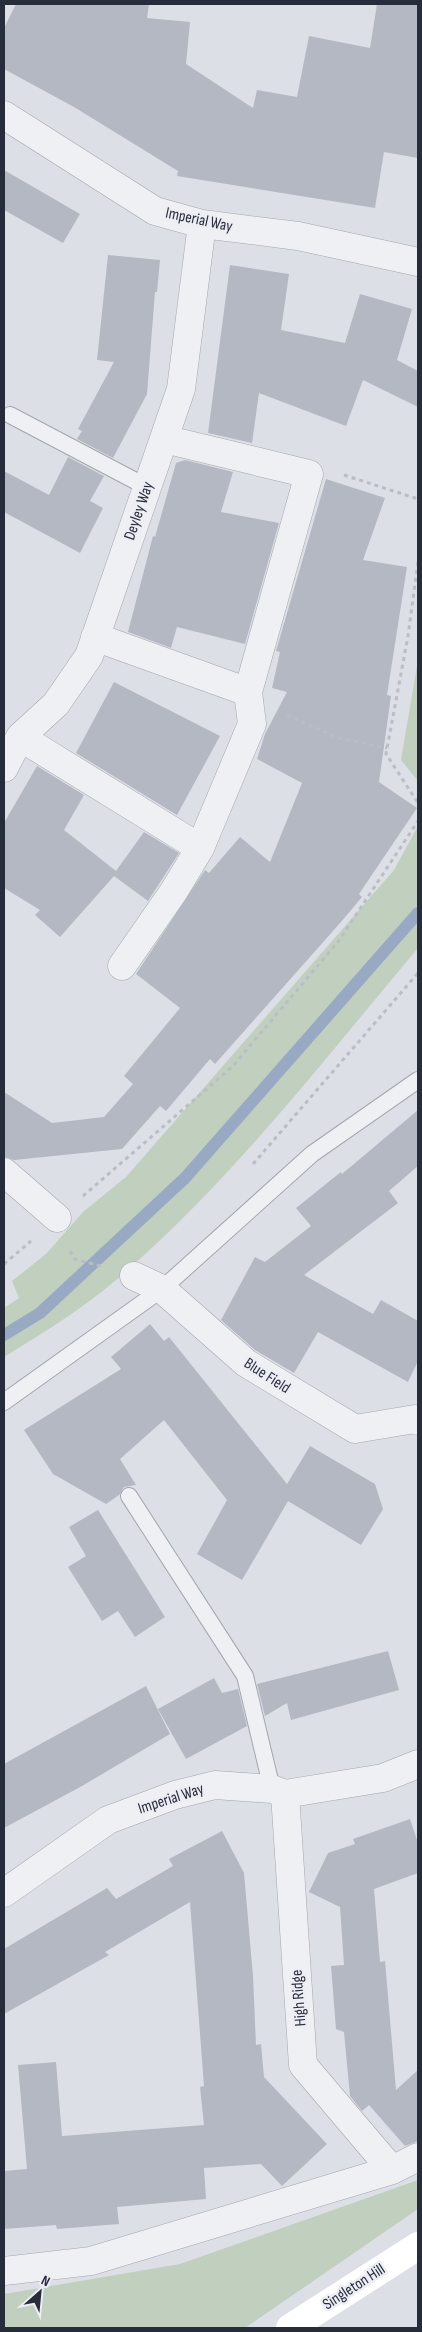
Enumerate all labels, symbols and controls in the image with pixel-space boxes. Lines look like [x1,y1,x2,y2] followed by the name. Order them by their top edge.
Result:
[164,204,234,236] street label: Imperial Way
[120,479,158,543] street label: Deyley Way
[240,1354,294,1398] street label: Blue Field
[136,1779,206,1819] street label: Imperial Way
[288,1969,310,2027] street label: High Ridge
[319,2260,389,2314] street label: Singleton Hill
[15,2267,65,2317] north arrow
[38,2272,53,2290] text: N

